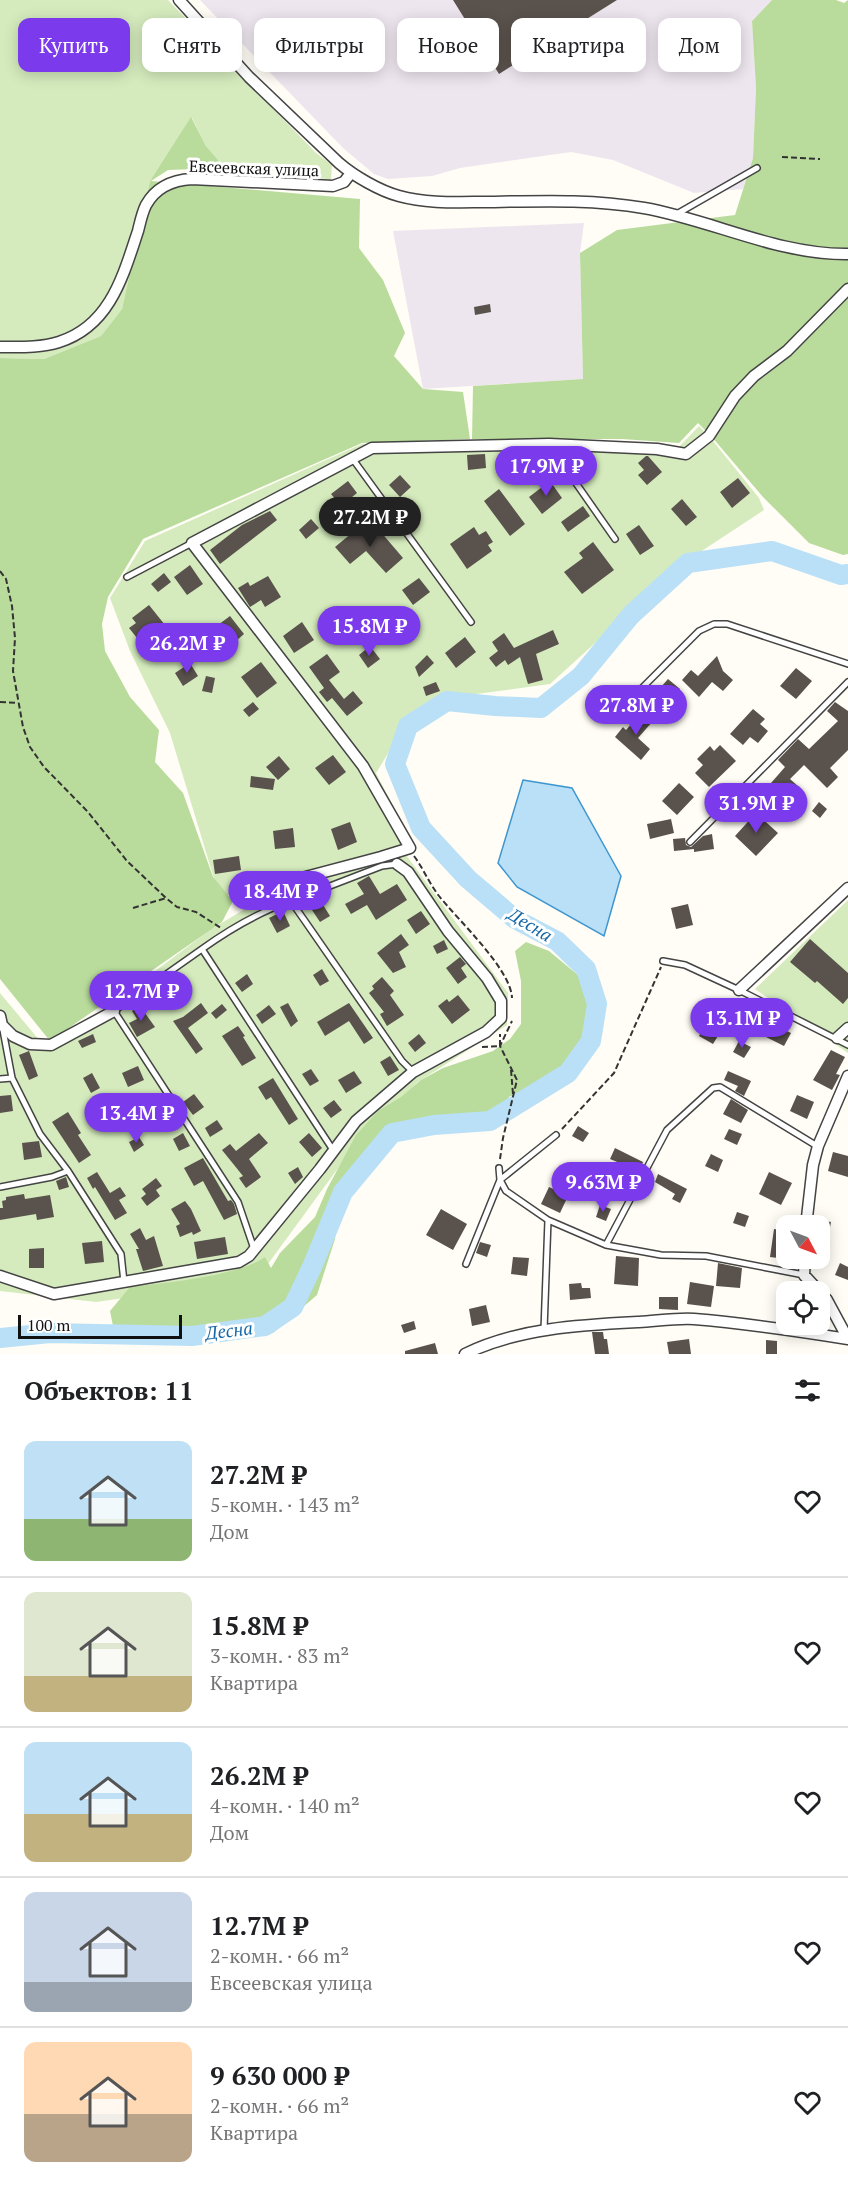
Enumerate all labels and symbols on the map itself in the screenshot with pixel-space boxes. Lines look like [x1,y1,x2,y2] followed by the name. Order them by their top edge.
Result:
[189,155,319,181] street label: Евсеевская улица
[491,446,601,497] pin: 17.9M ₽
[315,497,425,548] pin: 27.2M ₽
[314,606,424,657] pin: 15.8M ₽
[132,623,242,674] pin: 26.2M ₽
[581,685,691,736] pin: 27.8M ₽
[701,783,811,834] pin: 31.9M ₽
[225,871,335,922] pin: 18.4M ₽
[502,901,557,947] water label: Десна
[86,971,196,1022] pin: 12.7M ₽
[687,998,797,1049] pin: 13.1M ₽
[81,1093,191,1144] pin: 13.4M ₽
[548,1162,658,1213] pin: 9.63M ₽
[776,1215,830,1269] north arrow
[18,1312,182,1340] scale bar
[202,1315,254,1345] water label: Десна

